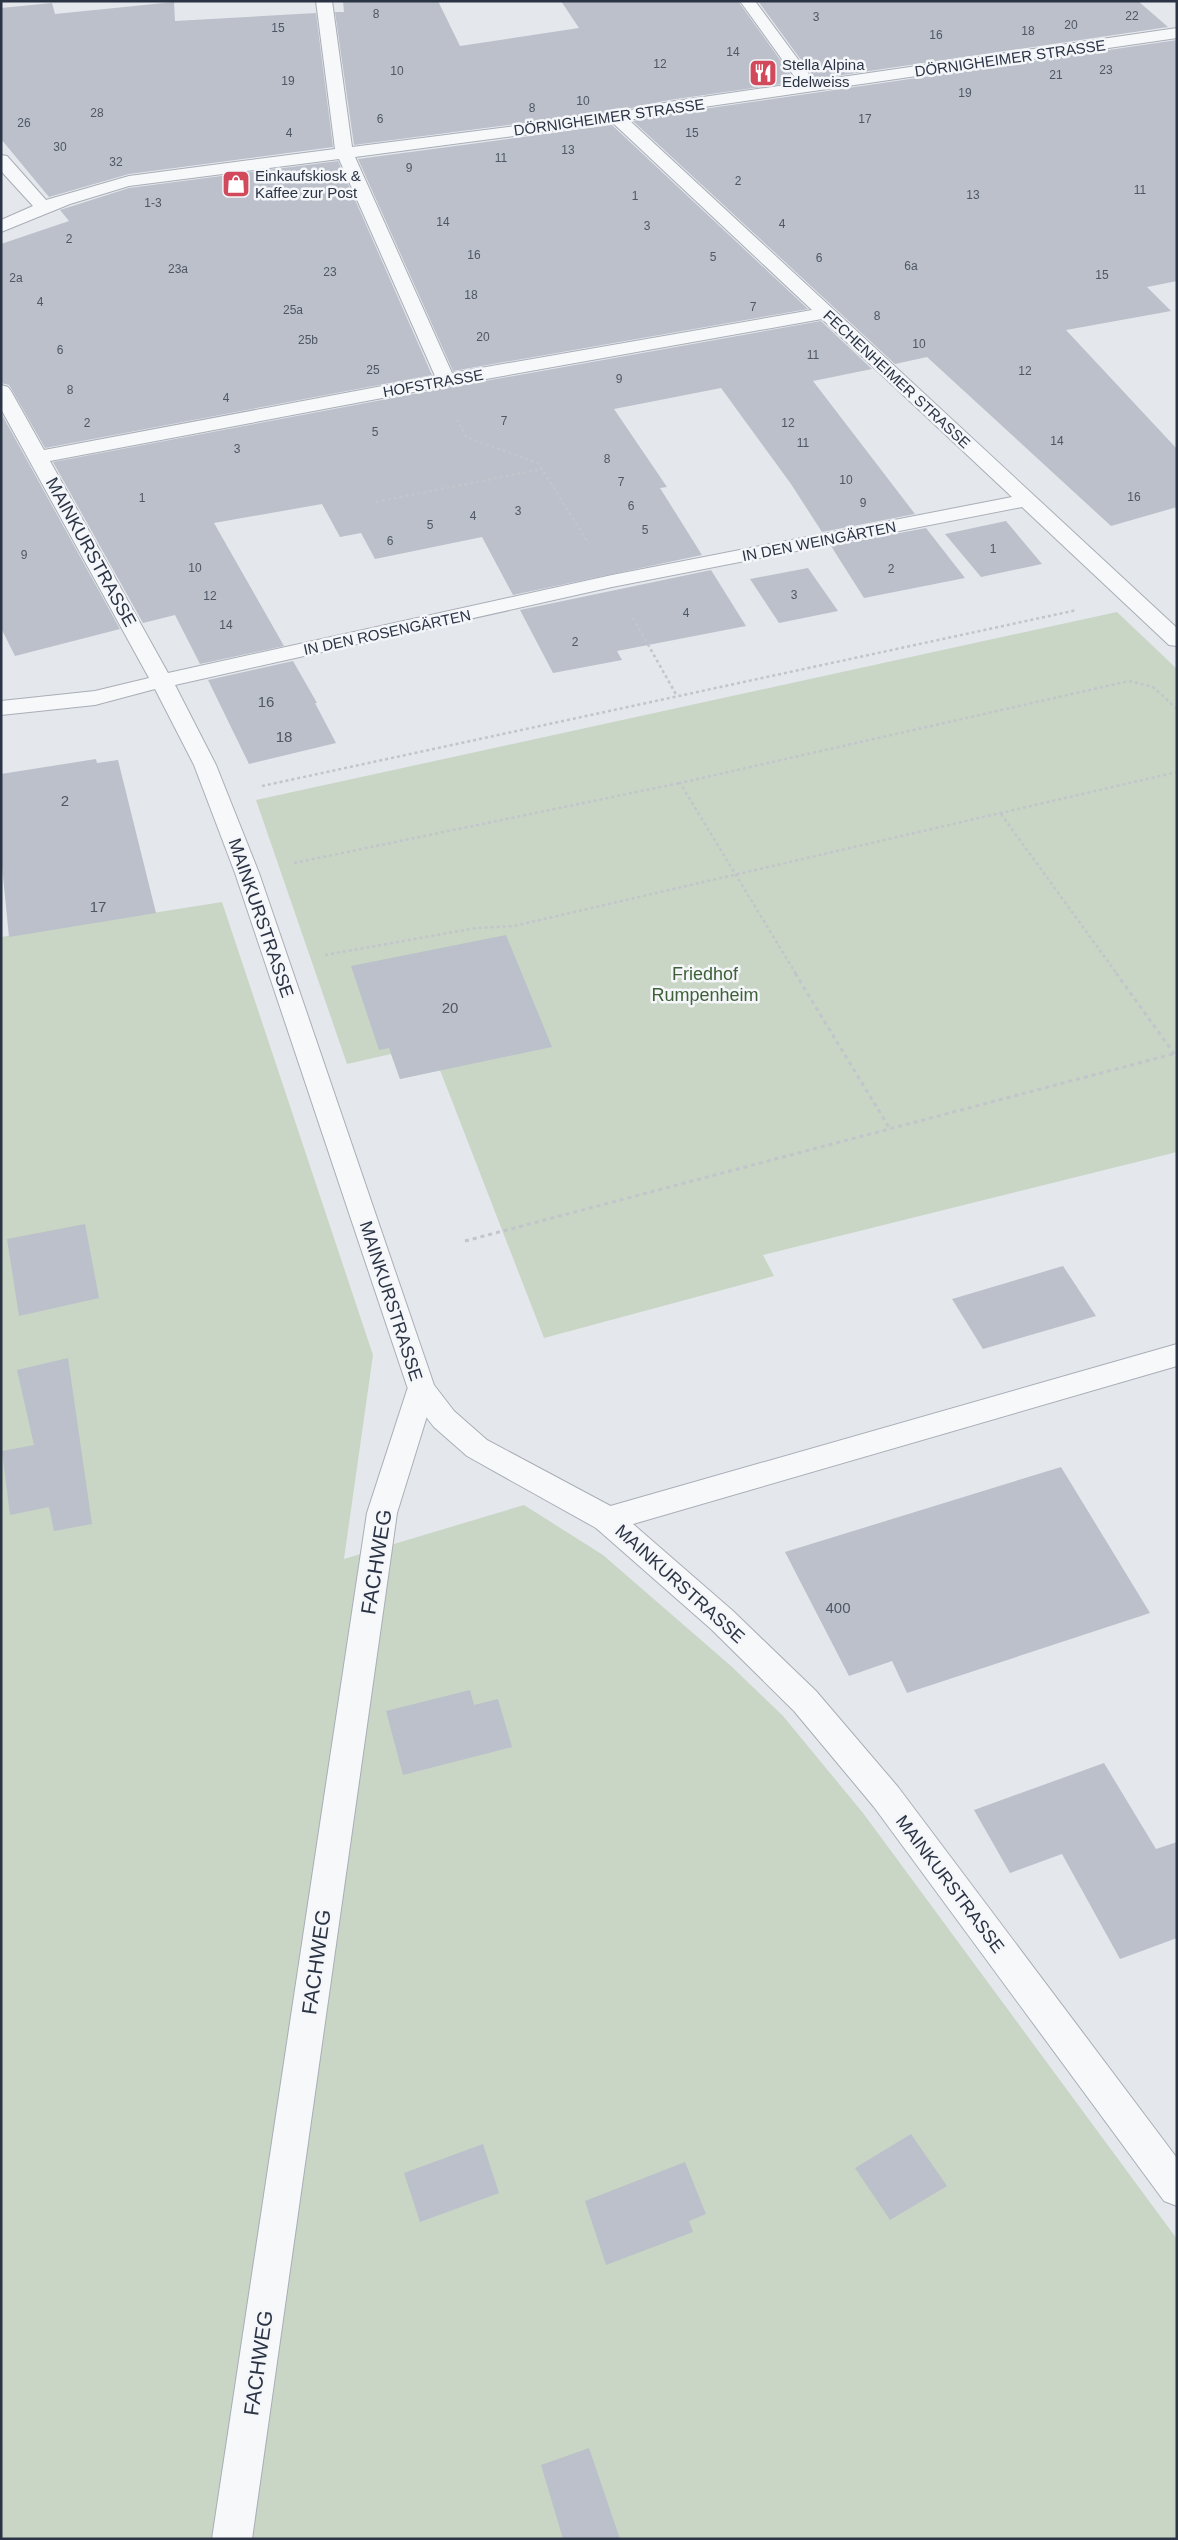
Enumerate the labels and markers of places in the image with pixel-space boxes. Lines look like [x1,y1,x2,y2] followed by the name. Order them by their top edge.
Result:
[782,56,865,90] place label: Stella Alpina Edelweiss
[748,58,778,88] restaurant icon: Stella Alpina Edelweiss
[255,167,361,201] place label: Einkaufskiosk & Kaffee zur Post
[221,169,251,199] shop icon: Einkaufskiosk & Kaffee zur Post

